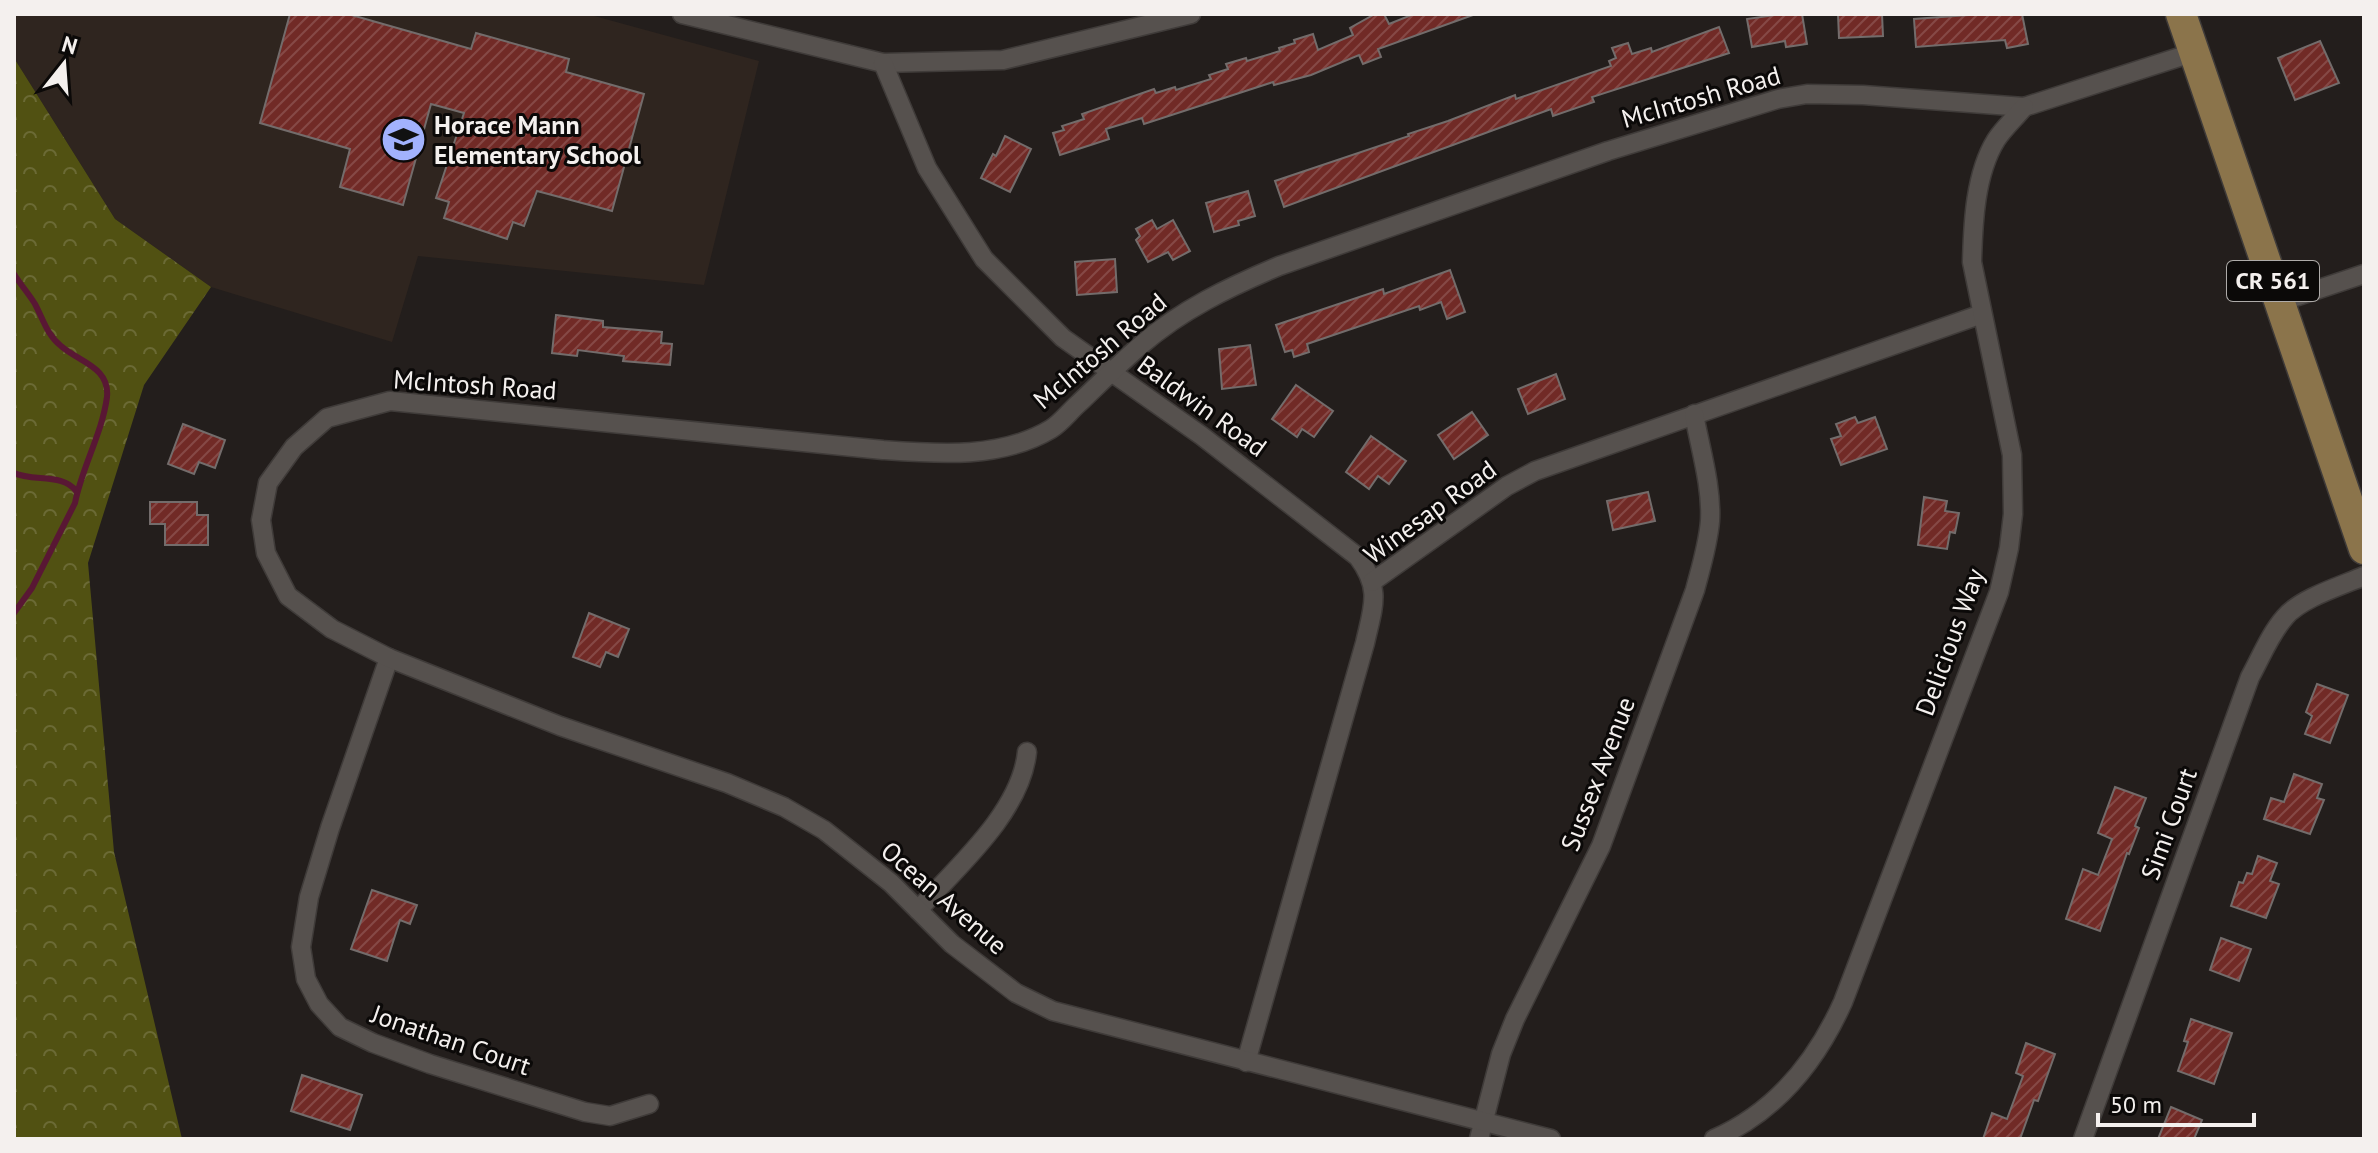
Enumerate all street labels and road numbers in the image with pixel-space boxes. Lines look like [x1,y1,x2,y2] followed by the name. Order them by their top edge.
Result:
[1618,58,1784,135] street label: McIntosh Road
[2227,261,2319,301] road number: CR 561
[1026,285,1173,416] street label: McIntosh Road
[1131,348,1273,464] street label: Baldwin Road
[392,362,558,407] street label: McIntosh Road
[1357,452,1502,571] street label: Winesap Road
[1908,564,1991,720] street label: Delicious Way
[1553,692,1642,855] street label: Sussex Avenue
[2133,763,2204,884] street label: Simi Court
[874,834,1014,961] street label: Ocean Avenue
[366,997,535,1082] street label: Jonathan Court

